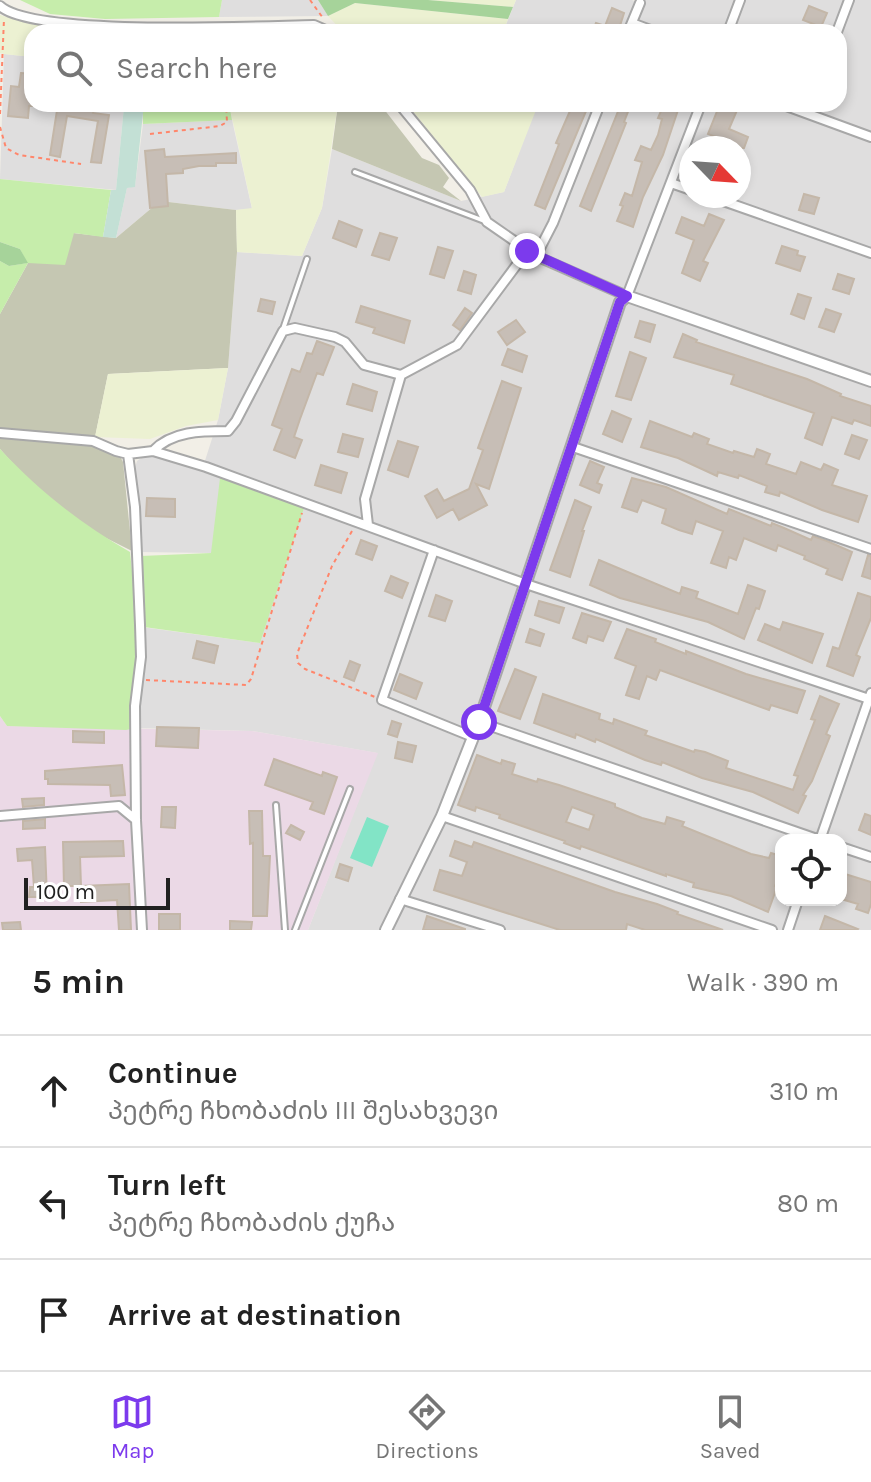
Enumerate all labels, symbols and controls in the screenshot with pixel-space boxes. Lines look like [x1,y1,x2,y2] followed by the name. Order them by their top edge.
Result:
[24,24,847,112] search box
[52,46,96,90] icon: search
[116,50,277,86] text: Search here
[679,136,751,208] north arrow
[509,233,545,269] route end
[461,704,497,740] route start
[775,834,847,906] map controls
[775,834,847,906] button: locate
[24,874,170,910] scale bar
[36,879,95,905] text: 100 m
[32,962,125,1002] text: 5 min
[687,967,839,998] text: Walk · 390 m
[108,1055,238,1091] text: Continue
[32,1069,76,1113] icon: ahead
[769,1076,839,1107] text: 310 m
[108,1095,498,1126] text: პეტრე ჩხობაძის III შესახვევი
[108,1167,226,1203] text: Turn left
[32,1181,76,1225] icon: left
[777,1188,839,1219] text: 80 m
[108,1207,395,1238] text: პეტრე ჩხობაძის ქუჩა
[32,1293,76,1337] icon: arrive
[108,1297,402,1333] text: Arrive at destination
[110,1390,154,1464] tab: Map
[375,1390,479,1464] tab: Directions
[700,1390,761,1464] tab: Saved

